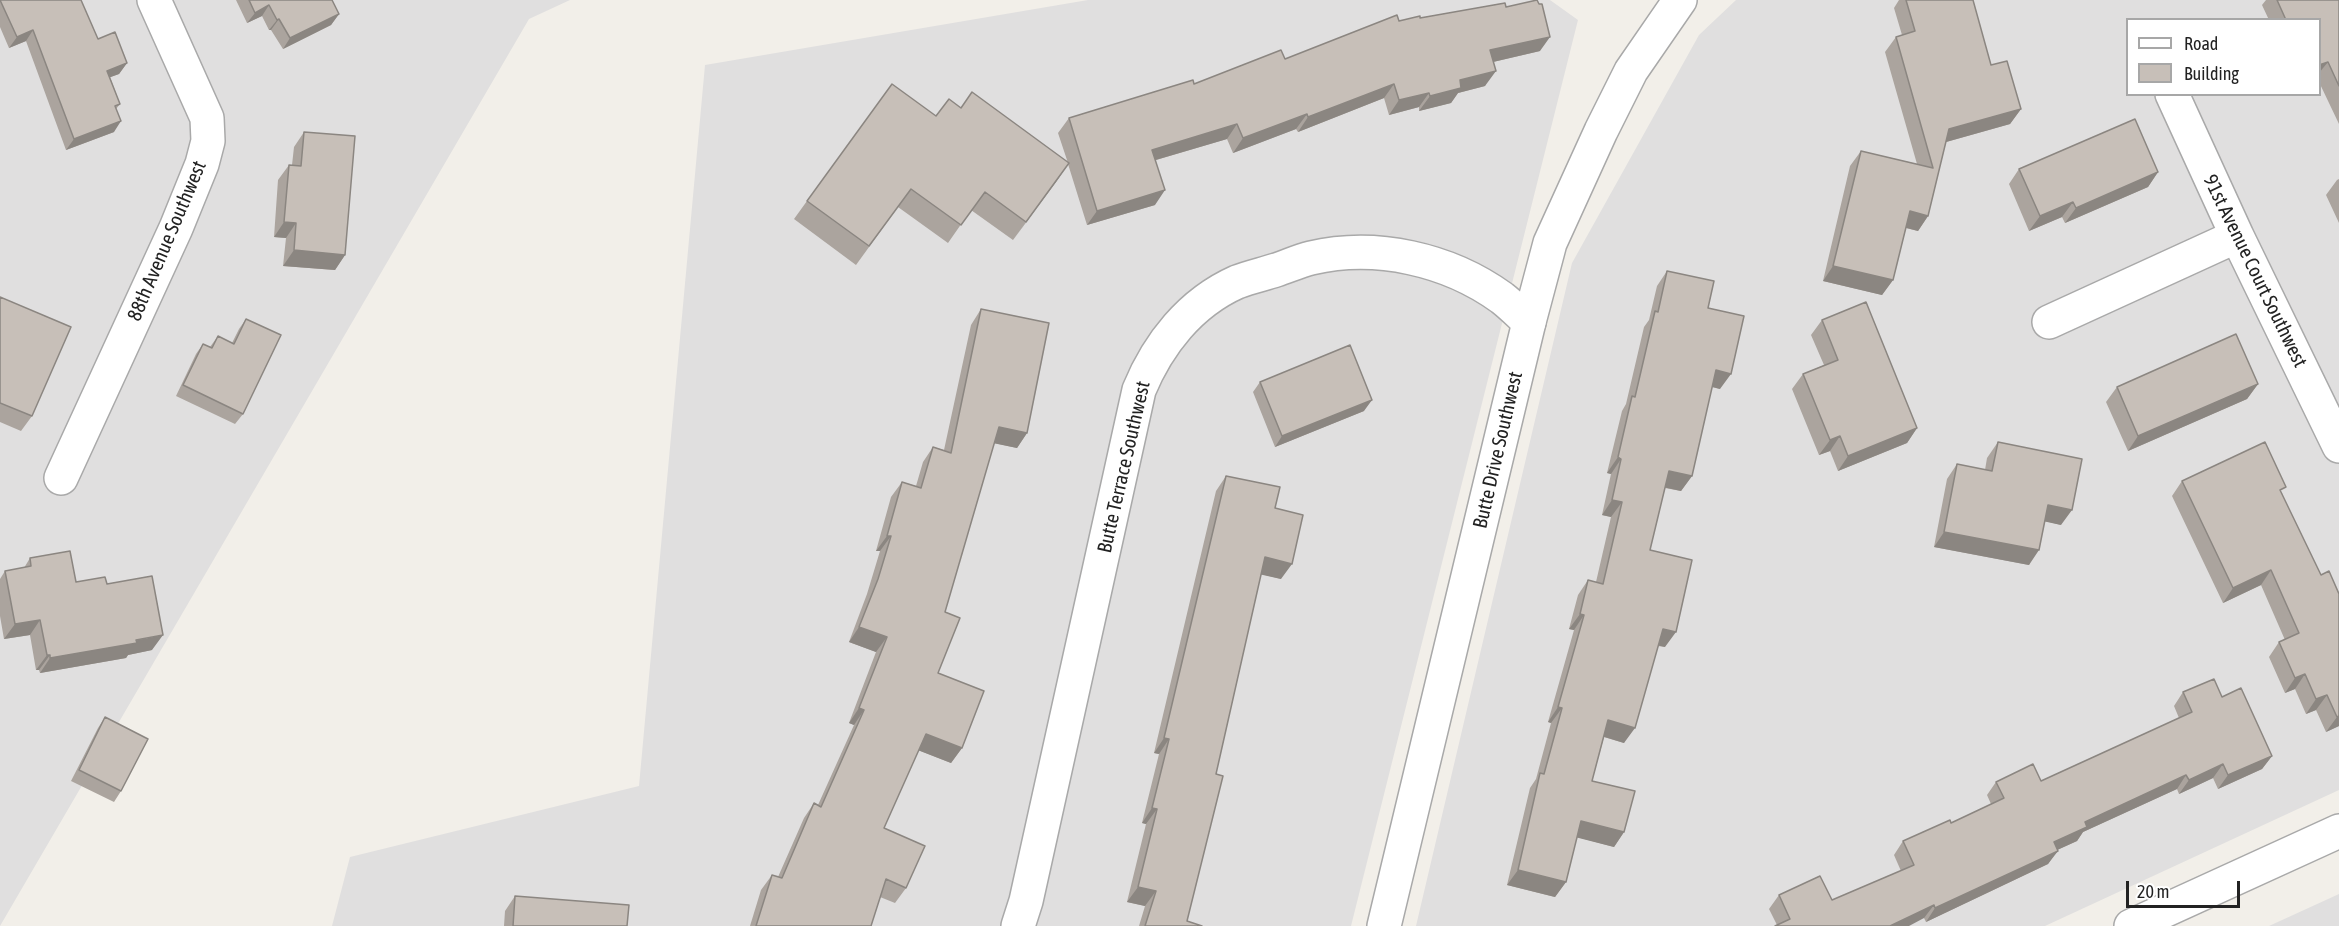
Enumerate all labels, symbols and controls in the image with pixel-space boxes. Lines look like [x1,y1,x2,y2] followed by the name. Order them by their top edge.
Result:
[2126,18,2321,96] legend
[2184,33,2218,54] text: Road
[2184,63,2239,84] text: Building
[122,157,212,325] street label: 88th Avenue Southwest
[2198,171,2312,371] street label: 91st Avenue Court Southwest
[1468,369,1528,531] street label: Butte Drive Southwest
[1093,379,1155,555] street label: Butte Terrace Southwest
[2129,869,2243,907] scale bar
[2137,881,2169,902] text: 20 m

